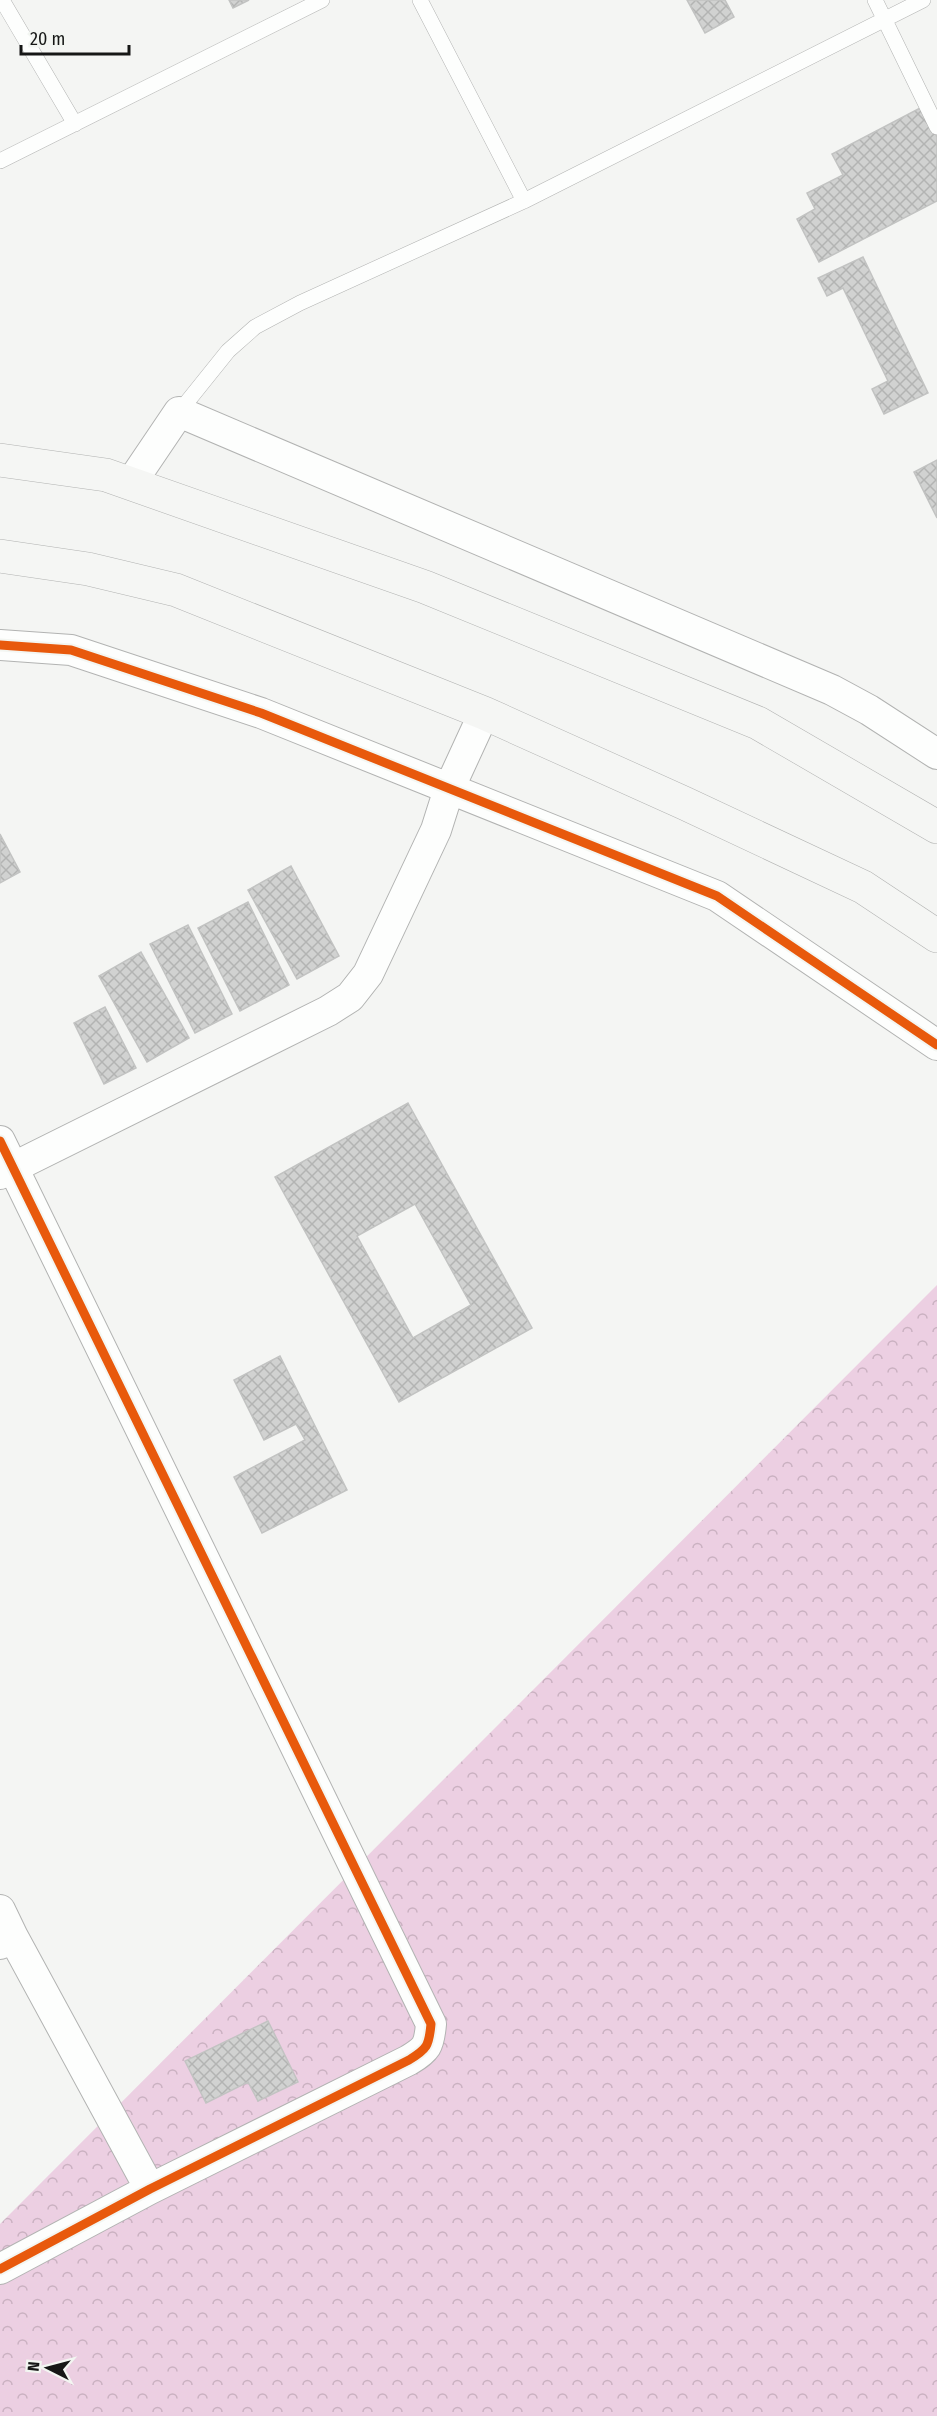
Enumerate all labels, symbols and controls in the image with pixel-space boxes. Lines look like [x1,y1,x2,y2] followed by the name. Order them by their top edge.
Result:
[21,18,129,56] scale bar
[30,28,65,50] text: 20 m
[18,2338,78,2398] north arrow
[24,2361,44,2372] text: N

